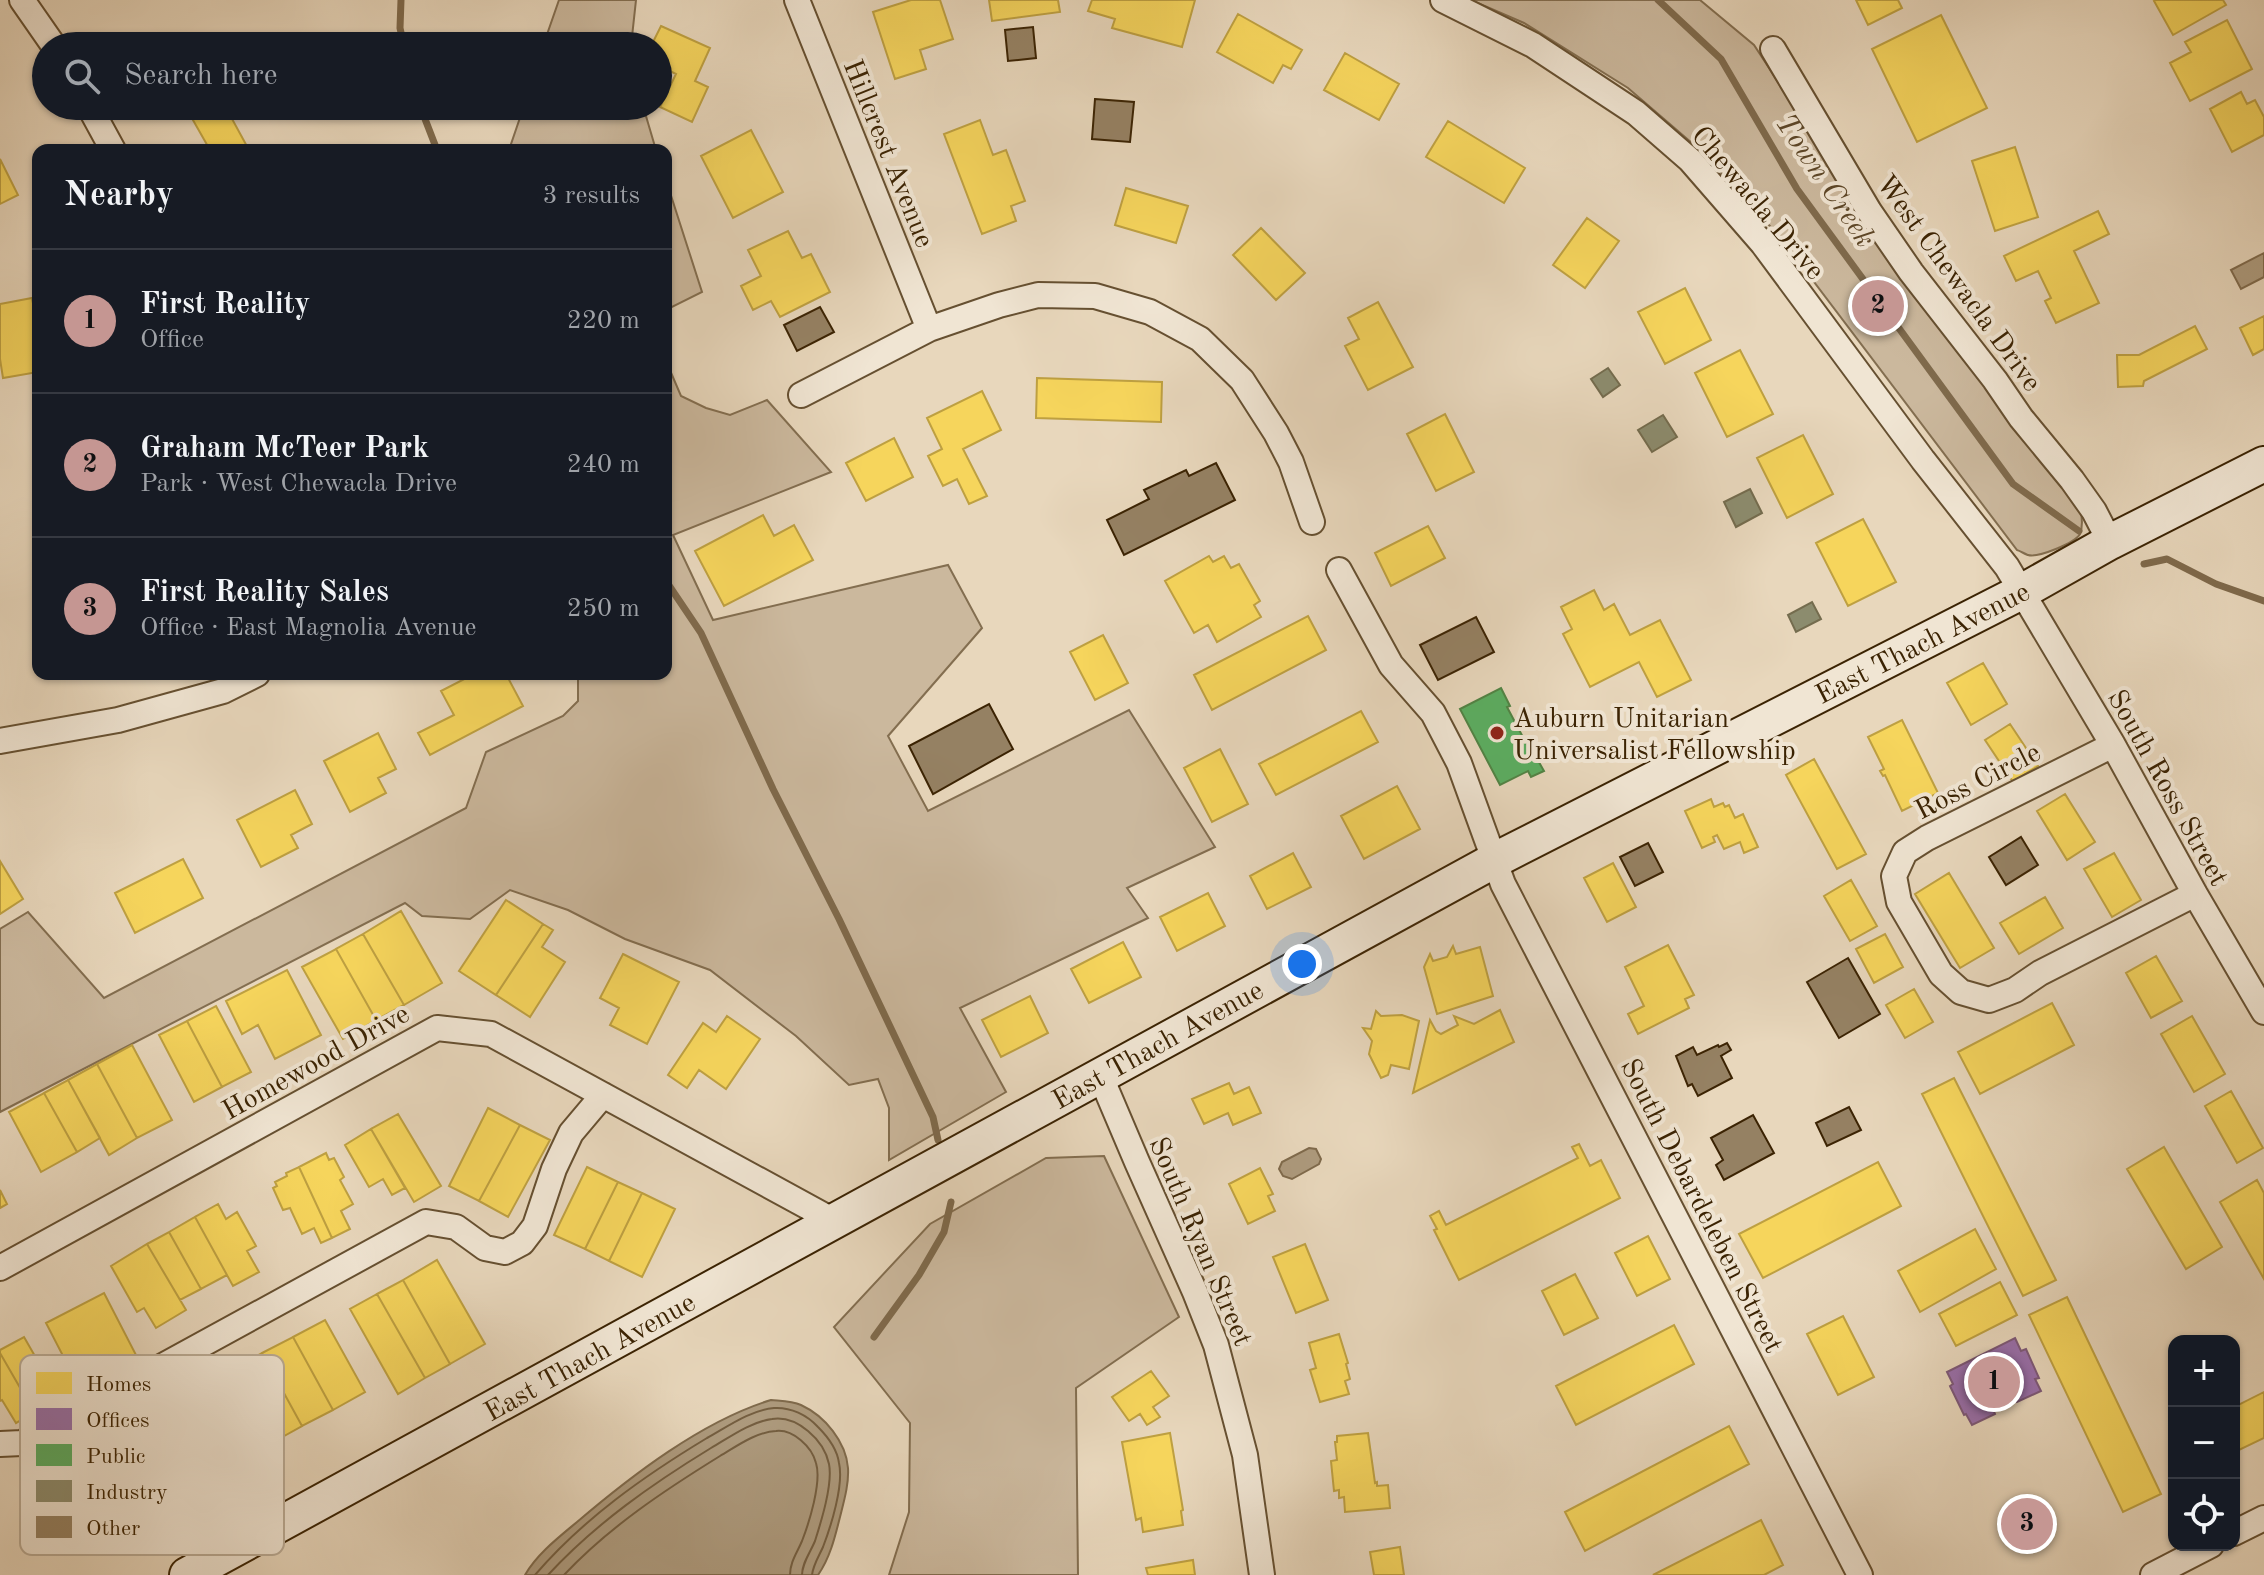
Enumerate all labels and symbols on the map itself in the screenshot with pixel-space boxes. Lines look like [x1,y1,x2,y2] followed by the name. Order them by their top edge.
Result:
[837,56,938,252] street label: Hillcrest Avenue
[1769,109,1880,253] water label: Town Creek
[1685,122,1829,286] street label: Chewacla Drive
[1870,170,2045,397] street label: West Chewacla Drive
[1852,276,1904,336] pin: 2
[1812,579,2035,711] street label: East Thach Avenue
[2101,686,2232,891] street label: South Ross Street
[1513,706,1796,766] place label: Auburn Unitarian Universalist Fellowship
[1488,724,1506,742] marker: Auburn Unitarian Universalist Fellowship
[1911,739,2046,826] street label: Ross Circle
[1282,944,1322,984] your location
[1048,977,1269,1116] street label: East Thach Avenue
[218,1001,415,1127] street label: Homewood Drive
[1614,1055,1787,1358] street label: South Debardeleben Street
[1143,1134,1256,1351] street label: South Ryan Street
[480,1289,701,1428] street label: East Thach Avenue
[1968,1352,2020,1412] pin: 1
[20,1355,284,1555] legend
[86,1374,151,1396] text: Homes
[86,1410,150,1432] text: Offices
[86,1446,145,1468] text: Public
[86,1482,168,1504] text: Industry
[2001,1494,2053,1554] pin: 3
[86,1518,140,1540] text: Other

